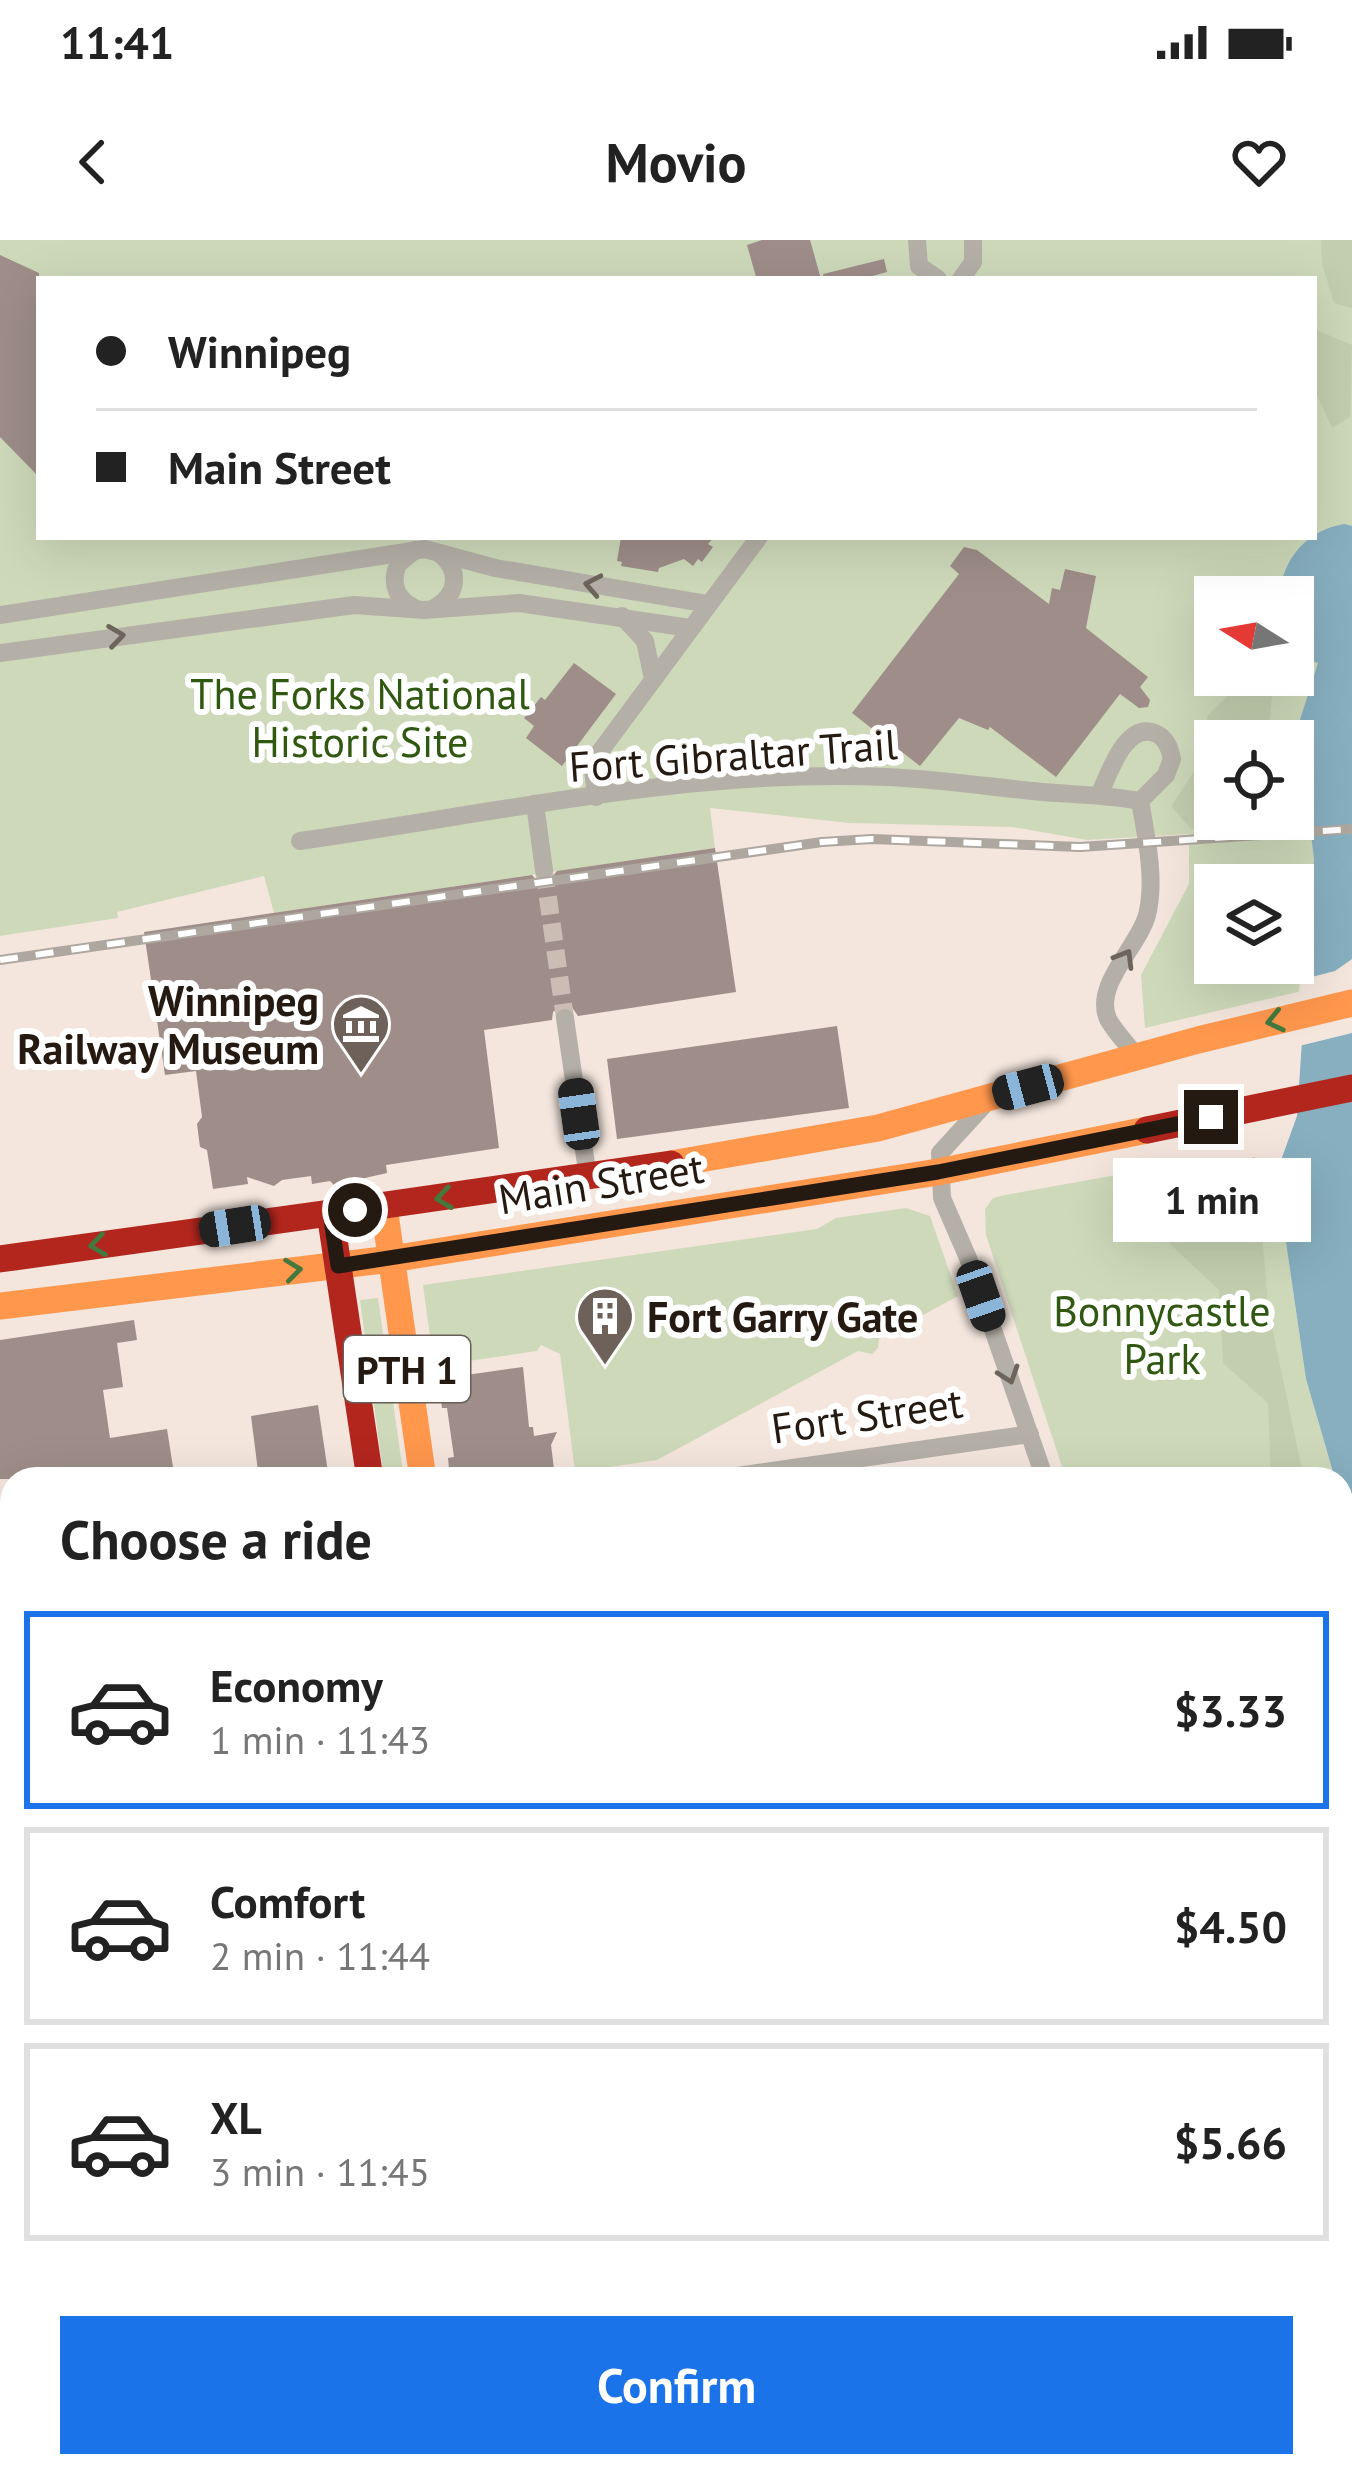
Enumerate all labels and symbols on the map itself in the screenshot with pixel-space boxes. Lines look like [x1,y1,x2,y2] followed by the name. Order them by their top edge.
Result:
[583,573,603,599] one-way arrow
[1194,576,1314,696] north arrow
[106,624,126,650] one-way arrow
[190,666,530,769] park label: The Forks National Historic Site
[567,716,899,794] street label: Fort Gibraltar Trail
[1111,949,1134,971] one-way arrow
[17,973,319,1076] place label: Winnipeg Railway Museum
[330,993,392,1075] museum icon: Winnipeg Railway Museum
[1265,1007,1286,1032] one-way arrow
[989,1060,1067,1114] car
[556,1076,602,1152] car
[1184,1090,1238,1144] route end
[495,1140,707,1226] street label: Main Street
[1112,1159,1310,1243] callout: 1 min
[328,1183,382,1237] route start
[434,1184,454,1210] one-way arrow
[197,1203,273,1249] car
[88,1232,107,1258] one-way arrow
[952,1256,1010,1336] car
[283,1258,303,1284] one-way arrow
[1053,1283,1271,1386] park label: Bonnycastle Park
[574,1285,636,1367] building icon: Fort Garry Gate
[647,1289,918,1344] place label: Fort Garry Gate
[344,1336,470,1402] road number: PTH 1
[995,1363,1019,1384] one-way arrow
[768,1374,966,1456] street label: Fort Street

